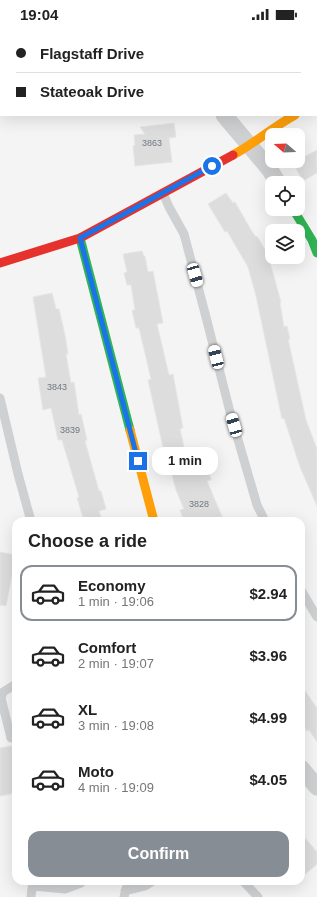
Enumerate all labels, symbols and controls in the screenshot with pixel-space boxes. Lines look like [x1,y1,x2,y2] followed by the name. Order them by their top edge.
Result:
[20,6,58,23] text: 19:04
[40,45,144,62] text: Flagstaff Drive
[40,83,144,100] text: Stateoak Drive
[265,128,305,168] north arrow
[265,128,305,264] map controls
[142,138,162,148] house number: 3863
[203,157,221,175] route start
[265,176,305,216] button: locate
[265,224,305,264] button: layers
[186,262,204,288] car
[207,344,225,370] car
[47,382,67,392] house number: 3843
[225,412,243,438] car
[60,425,80,435] house number: 3839
[152,447,218,475] callout: 1 min
[129,452,147,470] route end
[168,453,202,468] text: 1 min
[189,499,209,509] house number: 3828
[28,531,147,551] text: Choose a ride
[30,575,66,611] icon: car
[78,577,146,594] text: Economy
[249,585,287,602] text: $2.94
[78,594,154,609] text: 1 min · 19:06
[30,637,66,673] icon: car
[78,639,136,656] text: Comfort
[249,647,287,664] text: $3.96
[78,656,154,671] text: 2 min · 19:07
[30,699,66,735] icon: car
[78,701,97,718] text: XL
[249,709,287,726] text: $4.99
[78,718,154,733] text: 3 min · 19:08
[30,761,66,797] icon: car
[78,763,114,780] text: Moto
[249,771,287,788] text: $4.05
[78,780,154,795] text: 4 min · 19:09
[28,831,289,877] button: Confirm

